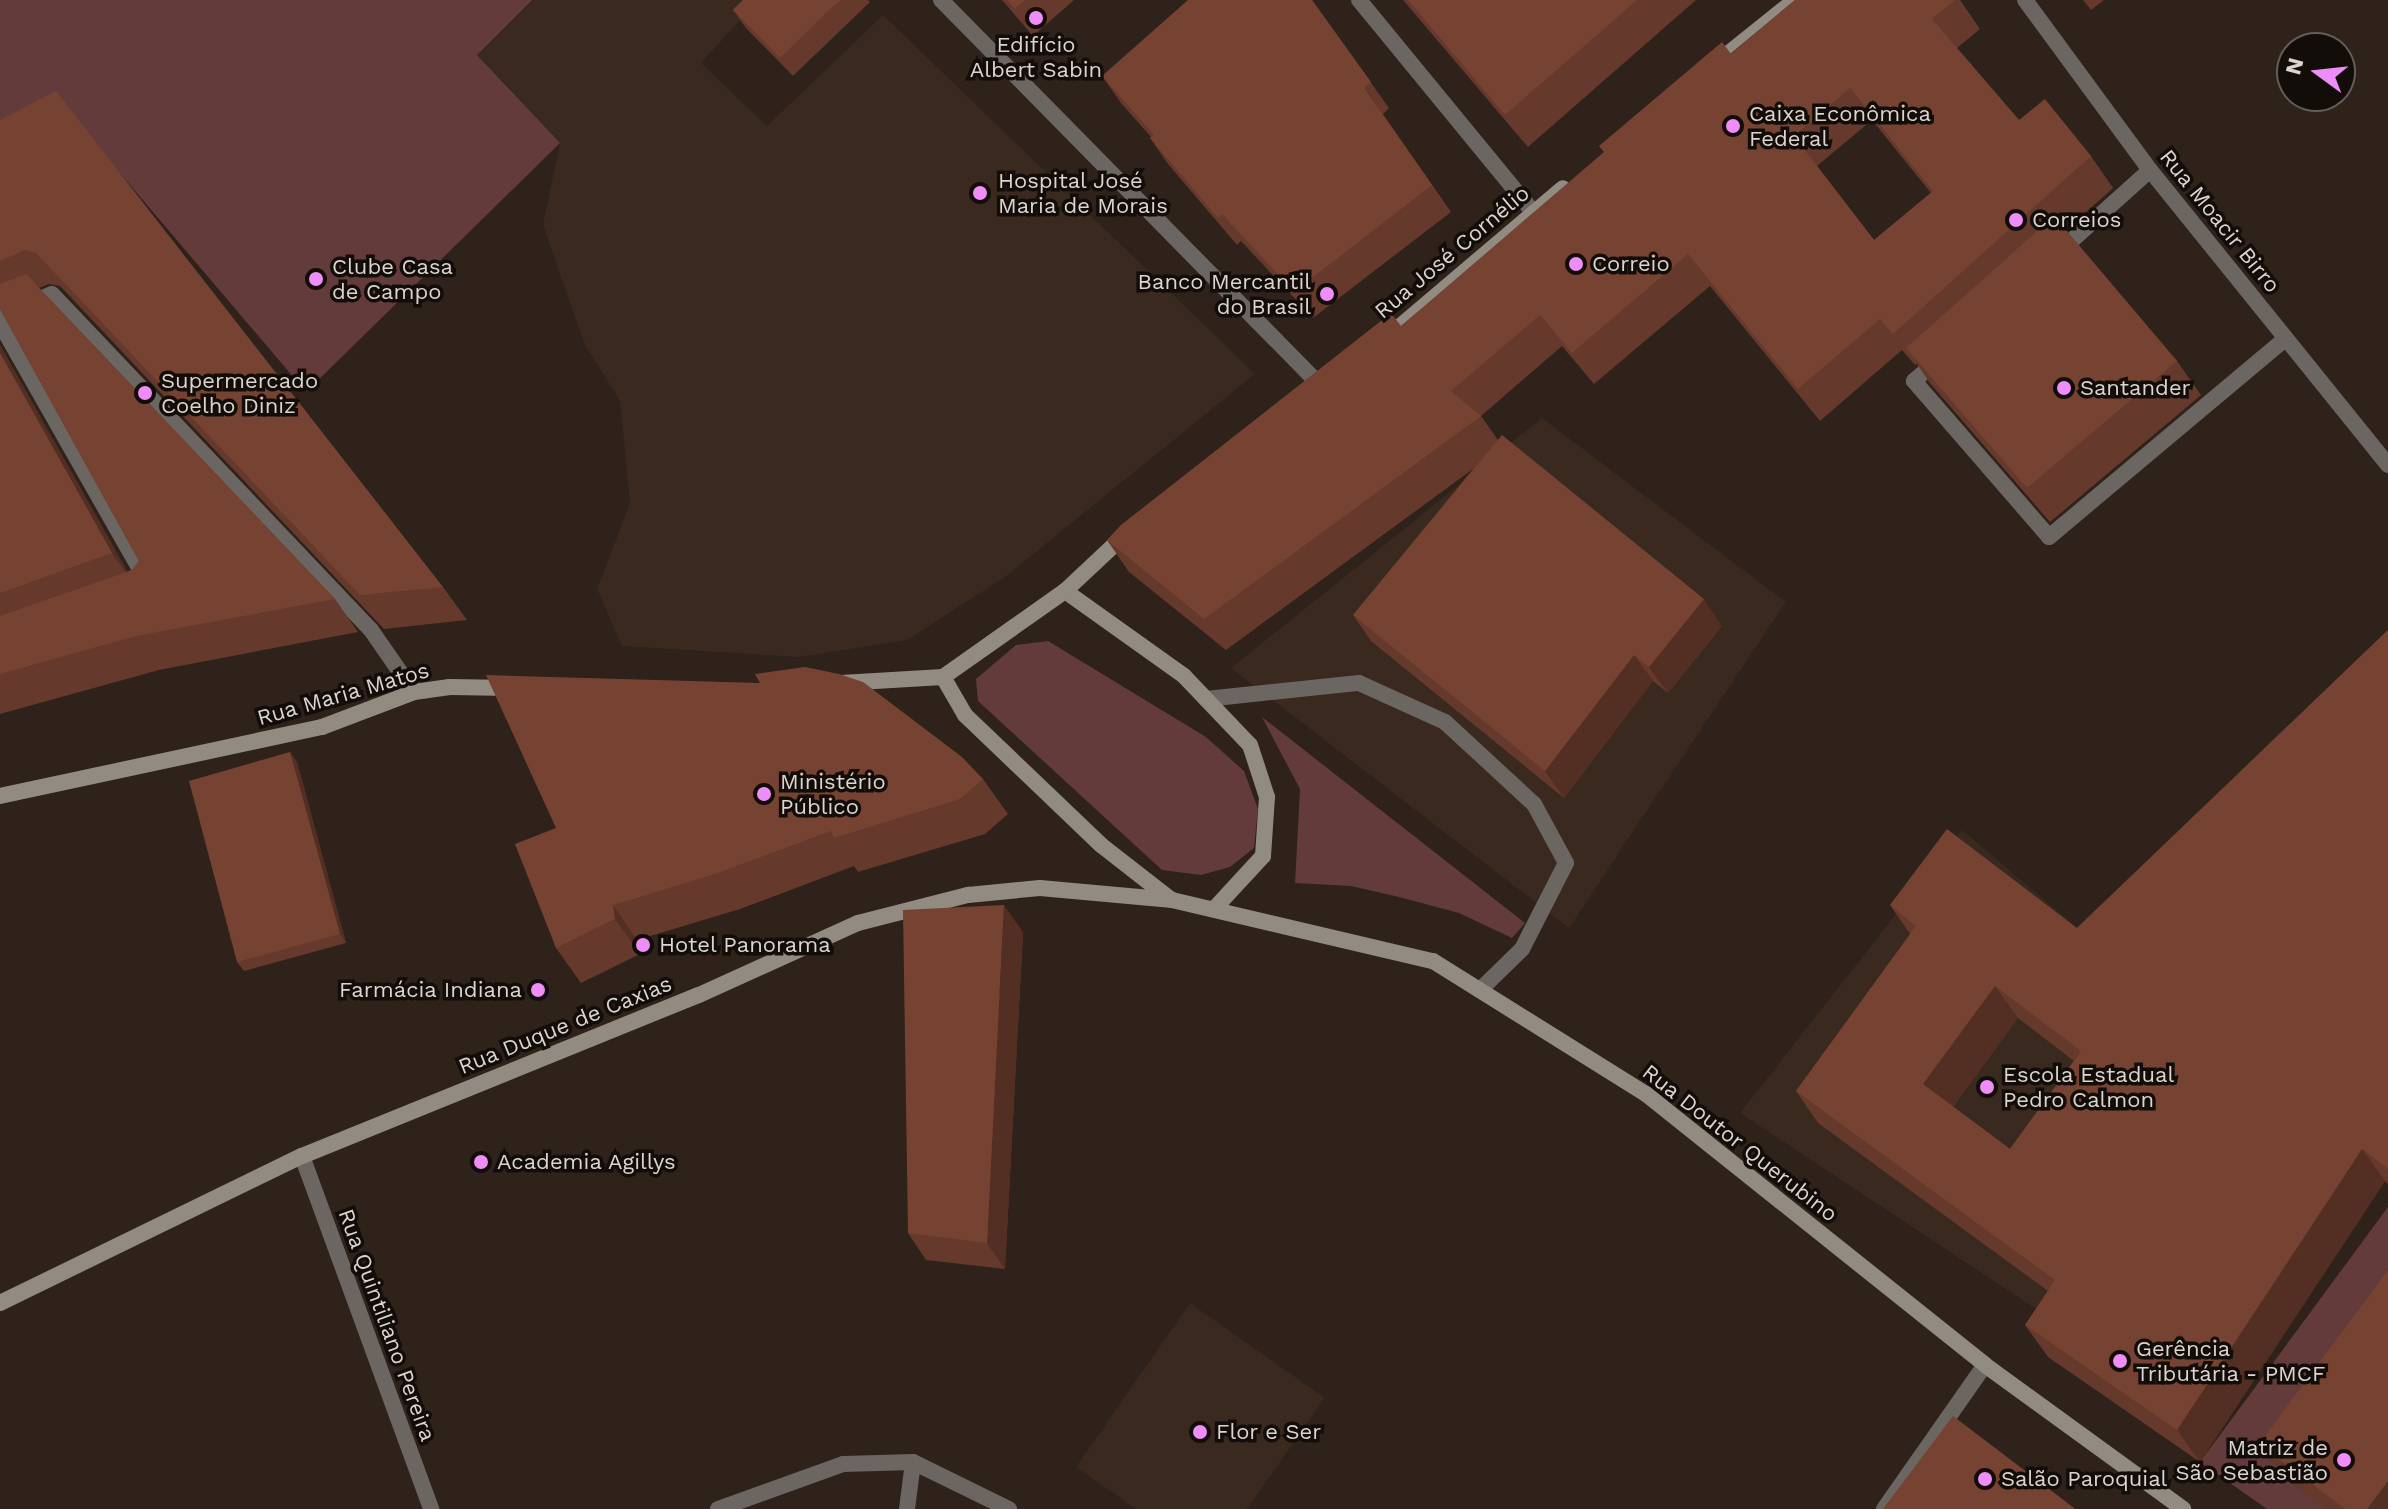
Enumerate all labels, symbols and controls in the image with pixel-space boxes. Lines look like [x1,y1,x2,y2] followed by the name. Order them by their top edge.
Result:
[1027,9,1045,27] marker: Edifício Albert Sabin
[970,31,1102,82] place label: Edifício Albert Sabin
[2276,32,2356,112] north arrow
[2280,55,2308,77] text: N
[1749,100,1931,152] place label: Caixa Econômica Federal
[1724,117,1742,135] marker: Caixa Econômica Federal
[2154,144,2286,298] street label: Rua Moacir Birro
[998,167,1168,218] place label: Hospital José Maria de Morais
[1369,179,1535,325] street label: Rua José Cornélio
[969,182,991,204] marker: Hospital José Maria de Morais
[2032,207,2121,233] place label: Correios
[2007,211,2025,229] marker: Correios
[1592,251,1670,277] place label: Correio
[332,253,453,304] place label: Clube Casa de Campo
[1567,255,1585,273] marker: Correio
[1138,268,1311,320] place label: Banco Mercantil do Brasil
[307,270,325,288] marker: Clube Casa de Campo
[1318,285,1336,303] marker: Banco Mercantil do Brasil
[161,367,318,418] place label: Supermercado Coelho Diniz
[2080,375,2191,401] place label: Santander
[2055,379,2073,397] marker: Santander
[136,384,154,402] marker: Supermercado Coelho Diniz
[254,657,432,731] street label: Rua Maria Matos
[780,768,886,820] place label: Ministério Público
[755,785,773,803] marker: Ministério Público
[659,932,831,958] place label: Hotel Panorama
[634,936,652,954] marker: Hotel Panorama
[454,970,676,1080] street label: Rua Duque de Caxias
[339,977,522,1003] place label: Farmácia Indiana
[529,981,547,999] marker: Farmácia Indiana
[1637,1058,1843,1228] street label: Rua Doutor Querubino
[2003,1061,2175,1112] place label: Escola Estadual Pedro Calmon
[1978,1078,1996,1096] marker: Escola Estadual Pedro Calmon
[497,1149,677,1175] place label: Academia Agillys
[472,1153,490,1171] marker: Academia Agillys
[333,1205,441,1445] street label: Rua Quintiliano Pereira
[2136,1335,2326,1386] place label: Gerência Tributária - PMCF
[2111,1352,2129,1370] marker: Gerência Tributária - PMCF
[1216,1419,1322,1445] place label: Flor e Ser
[1191,1423,1209,1441] marker: Flor e Ser
[2176,1434,2328,1486] place label: Matriz de São Sebastião
[2335,1451,2353,1469] marker: Matriz de São Sebastião
[2001,1466,2167,1492] place label: Salão Paroquial
[1976,1470,1994,1488] marker: Salão Paroquial

